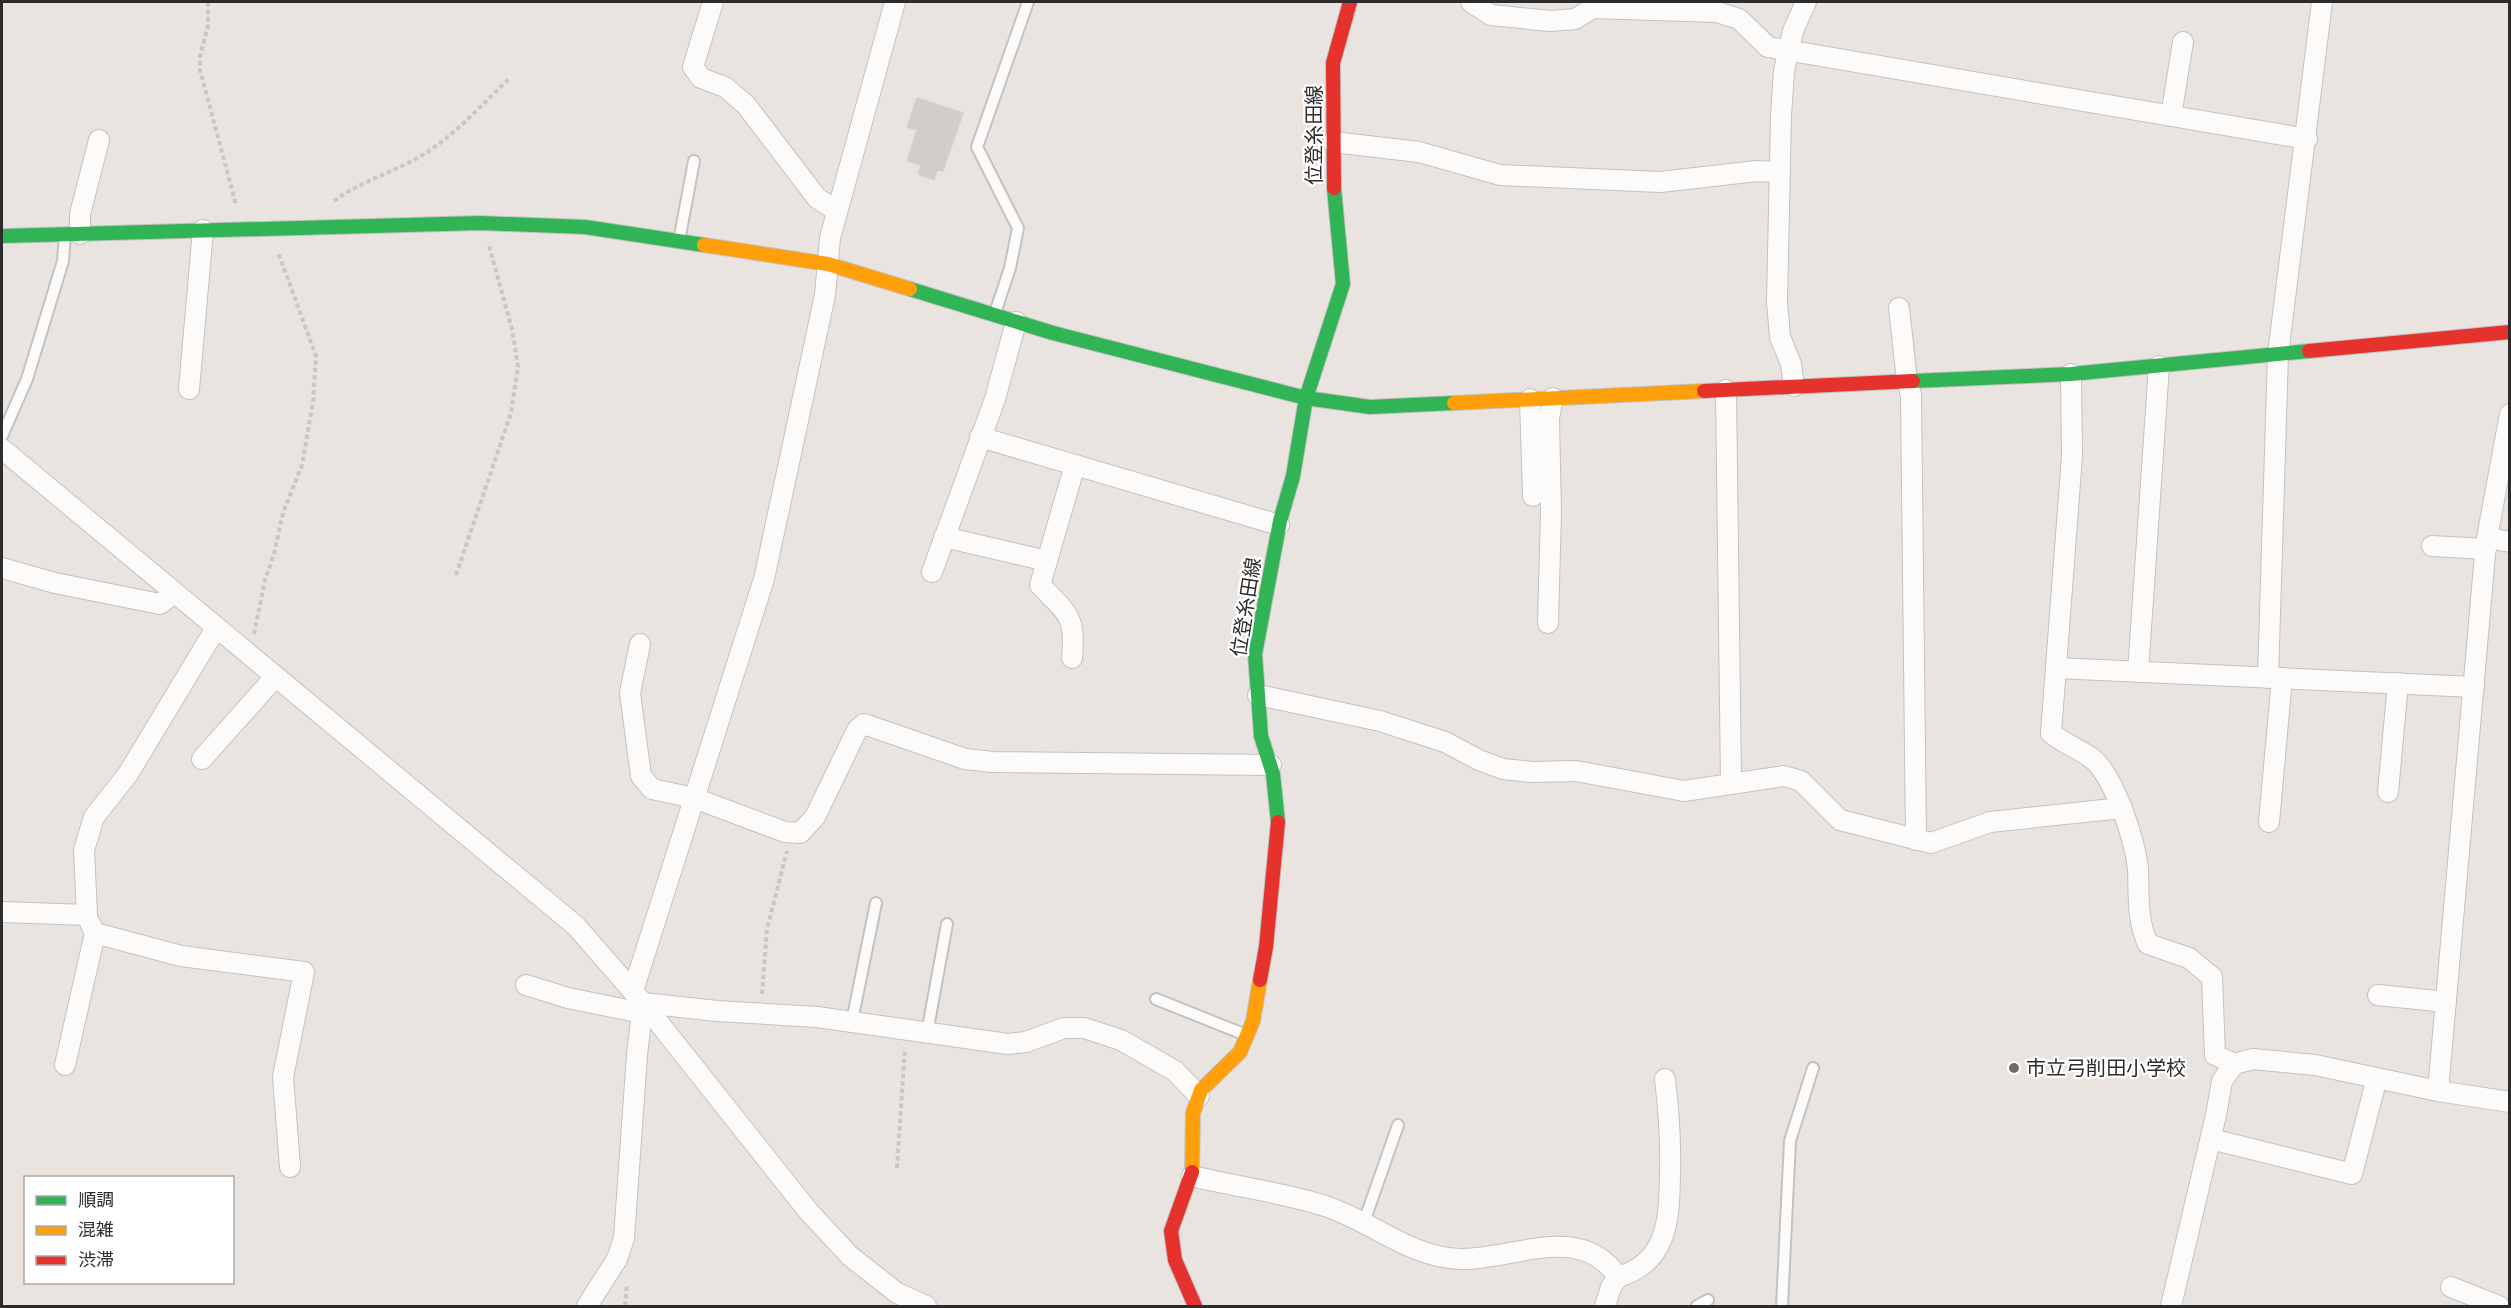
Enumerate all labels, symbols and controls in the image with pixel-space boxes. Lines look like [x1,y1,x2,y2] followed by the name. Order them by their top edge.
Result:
[1302,85,1326,185] street label: 位登糸田線
[1226,556,1266,658] street label: 位登糸田線
[2026,1056,2186,1080] place label: 市立弓削田小学校
[2007,1061,2021,1075] marker: 市立弓削田小学校
[24,1176,234,1284] legend
[78,1189,114,1210] text: 順調
[78,1219,114,1240] text: 混雑
[78,1249,114,1270] text: 渋滞

